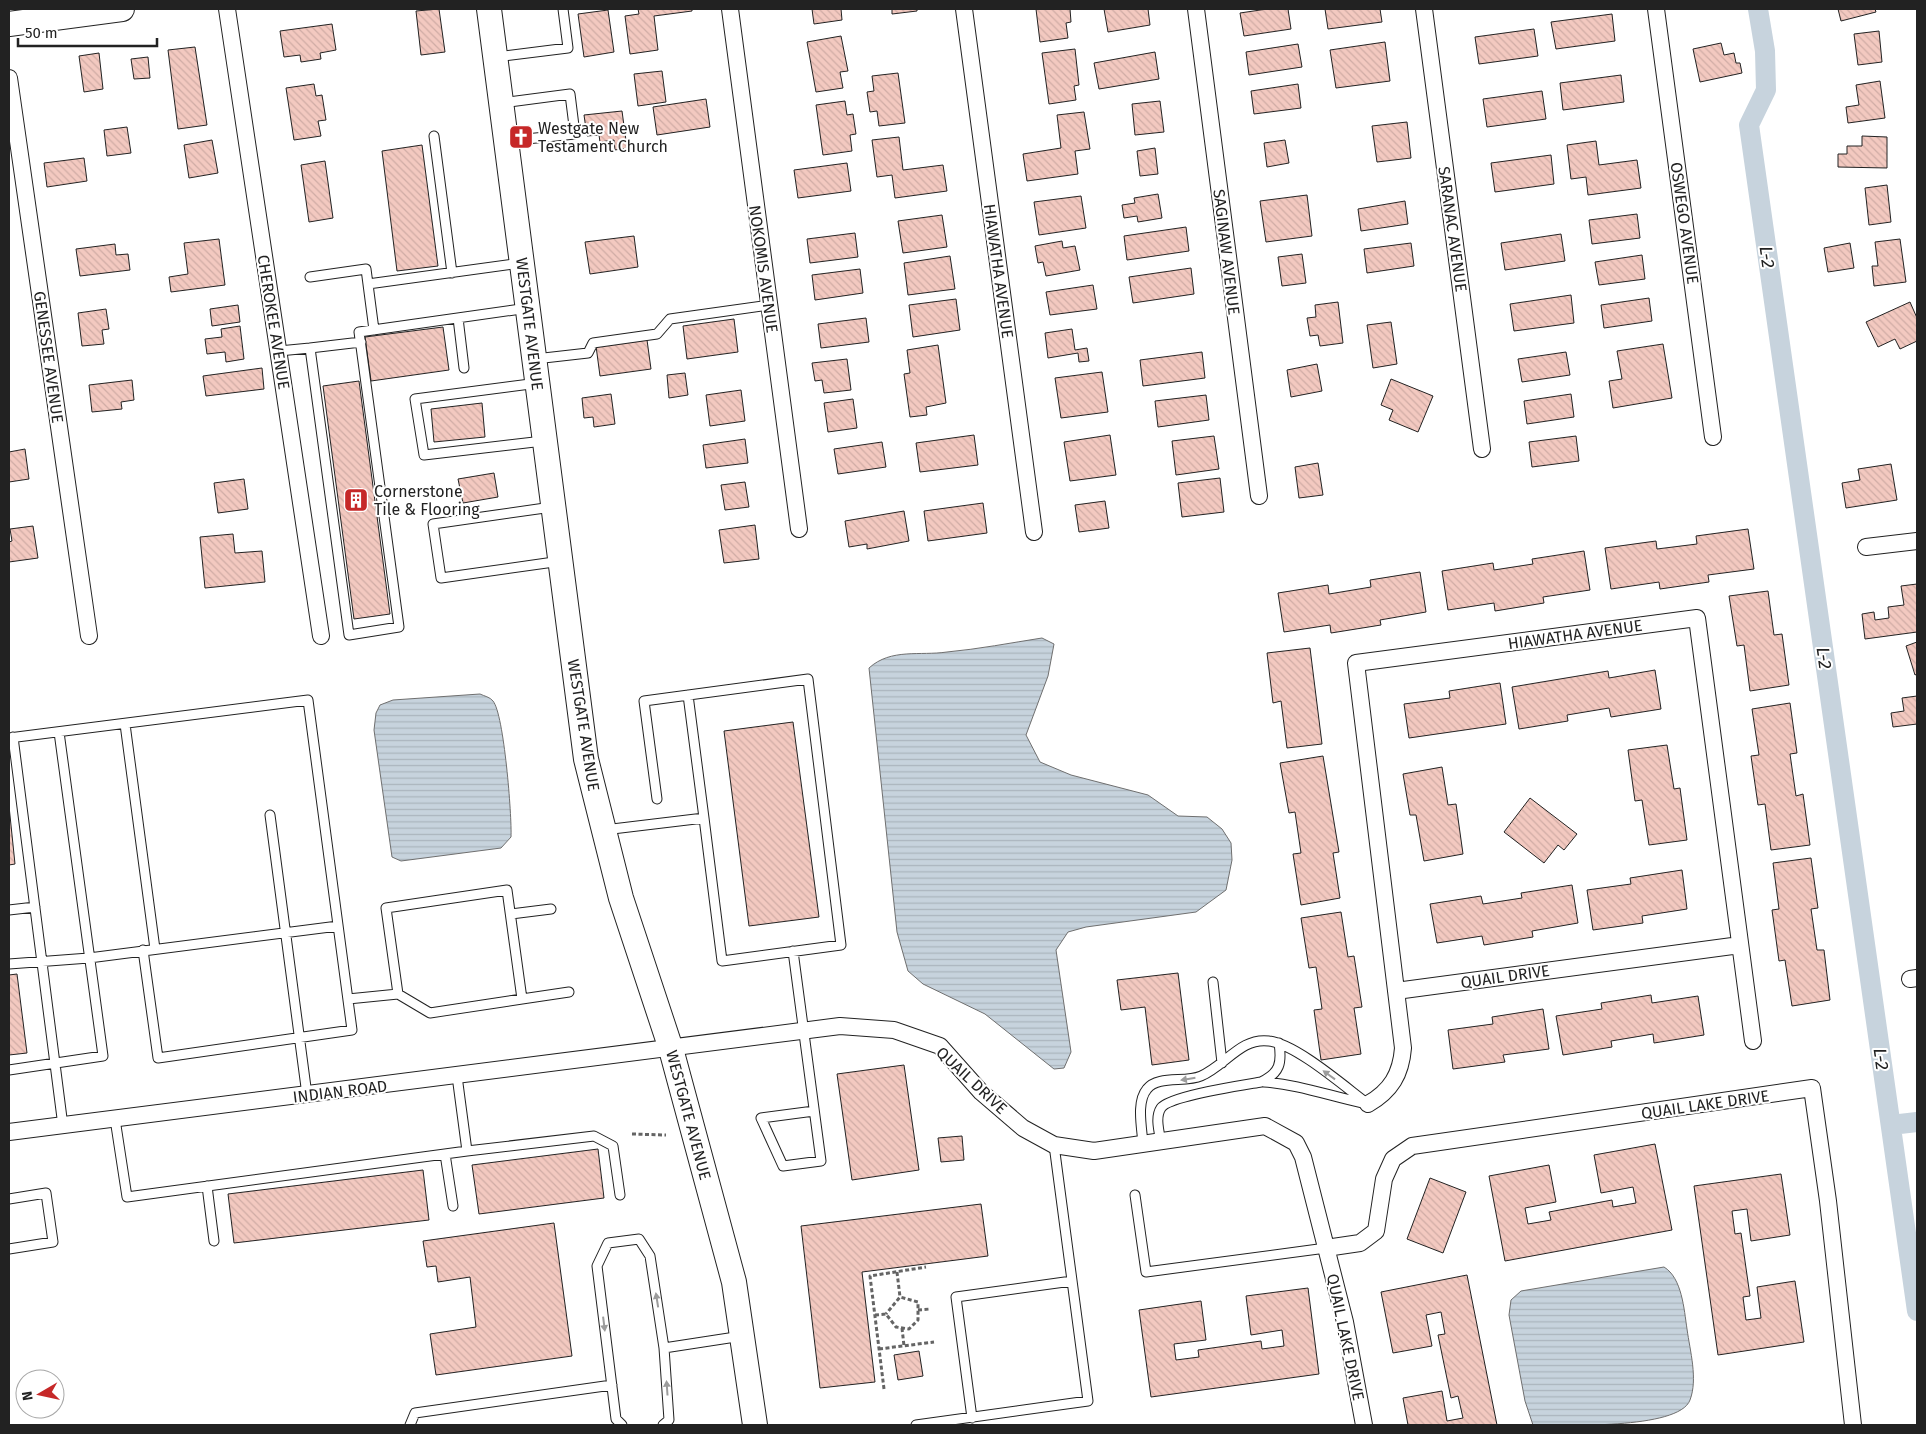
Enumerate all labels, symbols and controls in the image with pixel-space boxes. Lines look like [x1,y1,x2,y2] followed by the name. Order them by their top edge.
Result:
[18,15,156,47] scale bar
[25,24,58,42] text: 50 m
[538,119,668,156] place label: Westgate New Testament Church
[508,124,534,150] church icon: Westgate New Testament Church
[1667,161,1702,285] street label: OSWEGO AVENUE
[1434,165,1471,293] street label: SARANAC AVENUE
[1209,188,1244,316] street label: SAGINAW AVENUE
[980,203,1017,339] street label: HIAWATHA AVENUE
[745,204,782,334] street label: NOKOMIS AVENUE
[1755,245,1779,270] water label: L-2
[253,253,294,391] street label: CHEROKEE AVENUE
[512,257,547,392] street label: WESTGATE AVENUE
[30,290,67,424] street label: GENESSEE AVENUE
[374,482,480,519] place label: Cornerstone Tile & Flooring
[343,487,369,513] building icon: Cornerstone Tile & Flooring
[1507,616,1643,653] street label: HIAWATHA AVENUE
[1812,646,1836,671] water label: L-2
[564,658,603,793] street label: WESTGATE AVENUE
[1459,961,1551,992] street label: QUAIL DRIVE
[932,1043,1011,1118] street label: QUAIL DRIVE
[1869,1047,1893,1072] water label: L-2
[662,1048,715,1182] street label: WESTGATE AVENUE
[1322,1070,1336,1080] one-way arrow
[292,1076,388,1107] street label: INDIAN ROAD
[1179,1076,1195,1084] one-way arrow
[1640,1086,1770,1123] street label: QUAIL LAKE DRIVE
[1323,1272,1368,1402] street label: QUAIL LAKE DRIVE
[653,1292,661,1308] one-way arrow
[600,1316,608,1332] one-way arrow
[15,1369,65,1419] north arrow
[663,1380,671,1396] one-way arrow
[19,1390,37,1402] text: N

